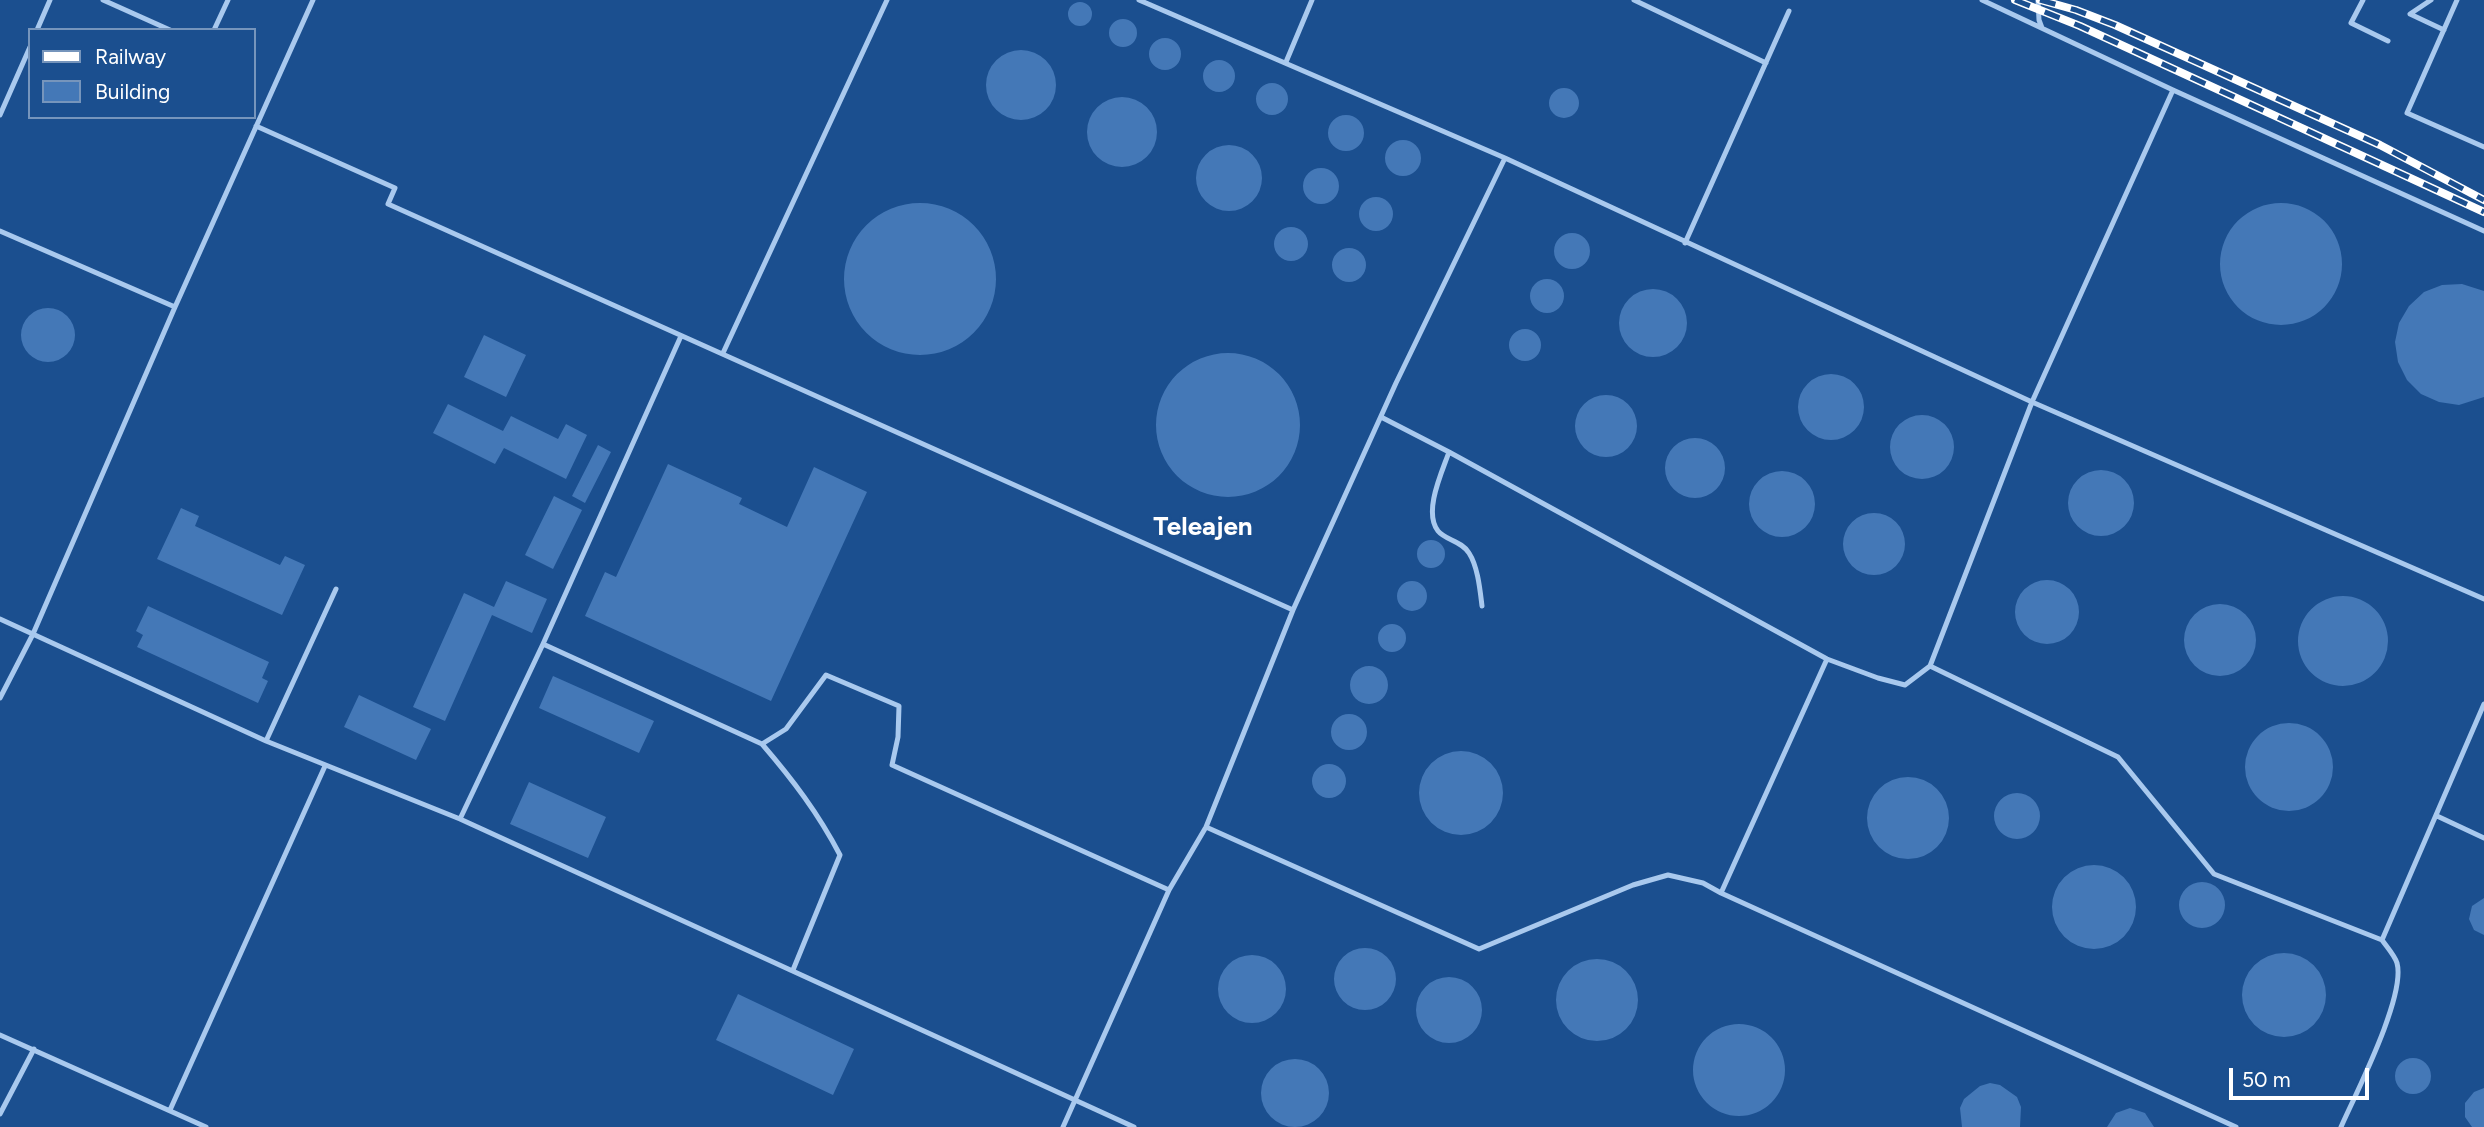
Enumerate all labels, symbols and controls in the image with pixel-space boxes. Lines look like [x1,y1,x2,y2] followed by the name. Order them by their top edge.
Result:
[28,28,256,119] legend
[95,44,166,69] text: Railway
[95,79,170,104] text: Building
[1153,511,1253,543] district label: Teleajen
[2232,1054,2372,1098] scale bar
[2242,1067,2291,1092] text: 50 m

